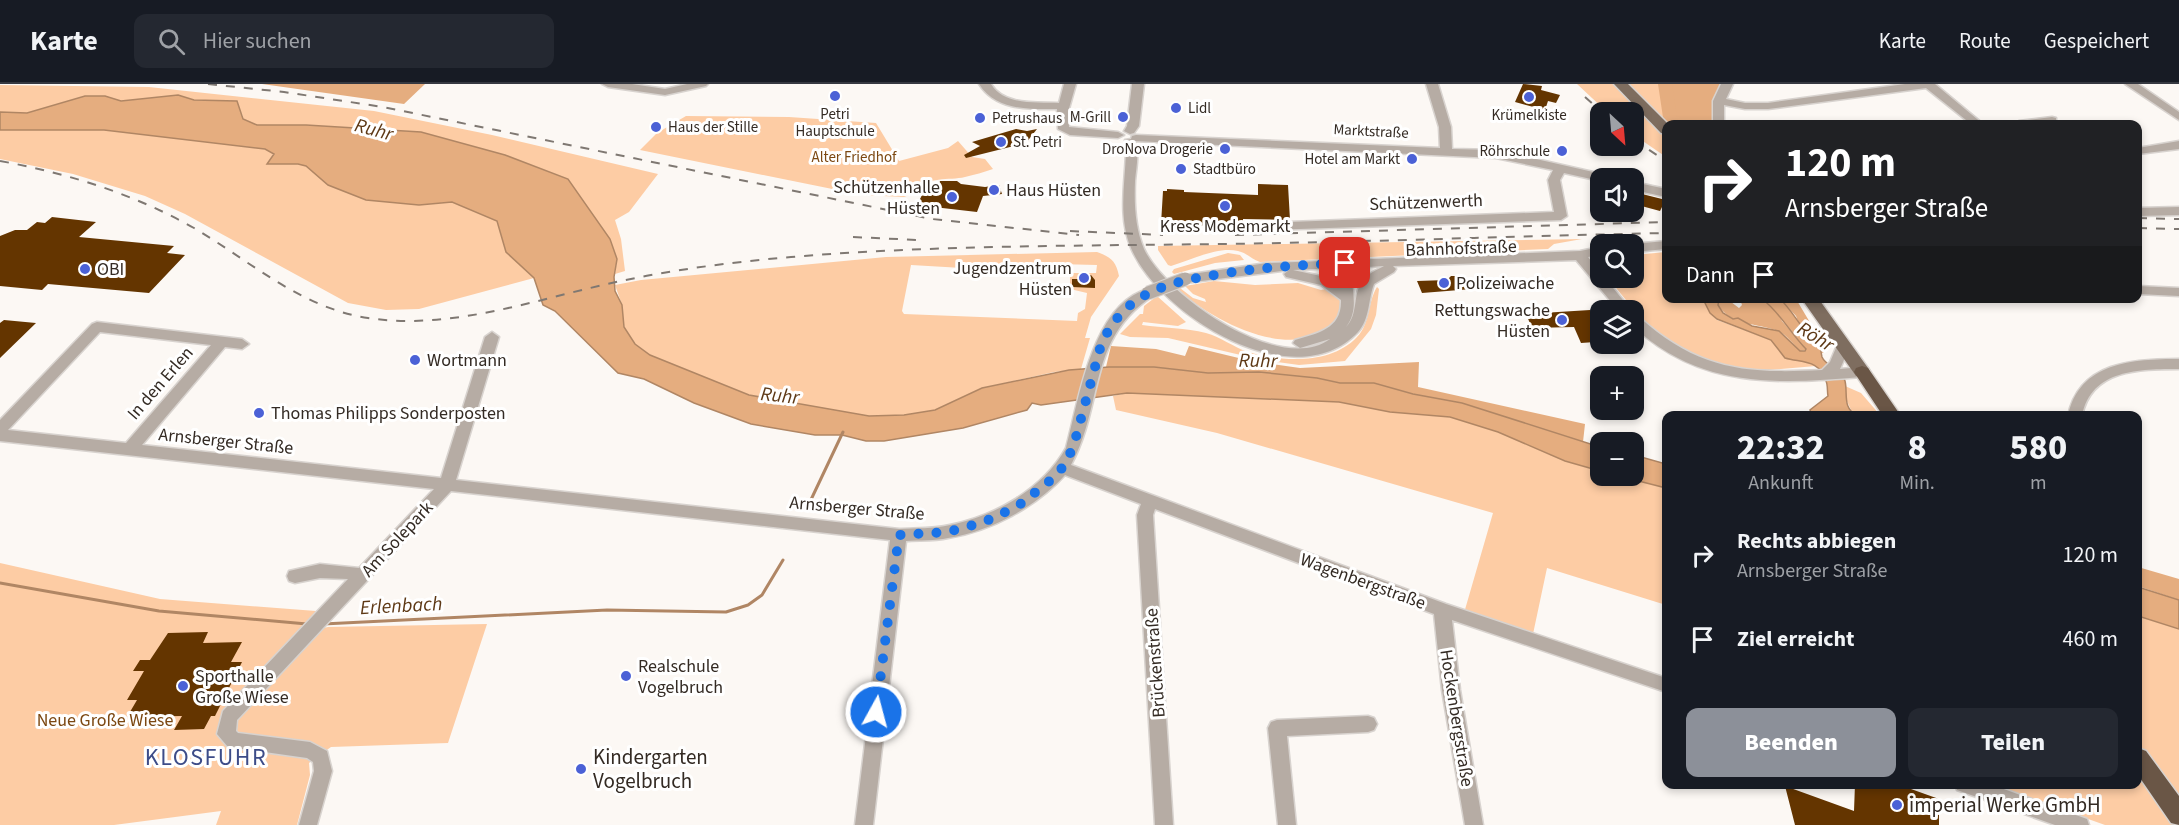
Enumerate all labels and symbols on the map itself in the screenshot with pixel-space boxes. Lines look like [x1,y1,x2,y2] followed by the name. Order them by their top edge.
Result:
[828,89,842,103] marker: Petri Hauptschule
[1522,90,1536,104] marker: Krümelkiste
[1188,98,1211,119] place label: Lidl
[1169,101,1183,115] marker: Lidl
[1590,102,1644,156] north arrow
[795,104,875,142] place label: Petri Hauptschule
[1491,105,1567,126] place label: Krümelkiste
[1070,107,1111,128] place label: M-Grill
[992,108,1062,129] place label: Petrushaus
[1116,110,1130,124] marker: M-Grill
[351,111,397,149] water label: Ruhr
[973,111,987,125] marker: Petrushaus
[668,117,758,138] place label: Haus der Stille
[1333,119,1409,144] street label: Marktstraße
[649,120,663,134] marker: Haus der Stille
[1013,132,1062,153] place label: St. Petri
[994,135,1008,149] marker: St. Petri
[1102,139,1213,160] place label: DroNova Drogerie
[1479,141,1550,162] place label: Röhrschule
[1218,142,1232,156] marker: DroNova Drogerie
[1555,144,1569,158] marker: Röhrschule
[812,147,897,168] park label: Alter Friedhof
[1304,149,1400,170] place label: Hotel am Markt
[1405,152,1419,166] marker: Hotel am Markt
[1193,159,1256,180] place label: Stadtbüro
[1174,162,1188,176] marker: Stadtbüro
[833,175,940,221] place label: Schützenhalle Hüsten
[1006,178,1101,203] place label: Haus Hüsten
[987,183,1001,197] marker: Haus Hüsten
[1369,188,1483,217] street label: Schützenwerth
[945,190,959,204] marker: Schützenhalle Hüsten
[1218,199,1232,213] marker: Kress Modemarkt
[1160,214,1290,239] place label: Kress Modemarkt
[1405,234,1517,263] street label: Bahnhofstraße
[1319,237,1370,288] pin
[953,256,1072,302] place label: Jugendzentrum Hüsten
[97,257,124,282] place label: OBI
[78,262,92,276] marker: OBI
[1077,271,1091,285] marker: Jugendzentrum Hüsten
[1456,271,1554,296] place label: Polizeiwache
[1437,276,1451,290] marker: Polizeiwache
[1434,298,1550,344] place label: Rettungswache Hüsten
[1555,313,1569,327] marker: Rettungswache Hüsten
[1792,315,1840,359] water label: Röhr
[122,341,199,425] street label: In den Erlen
[1238,347,1279,375] water label: Ruhr
[427,348,507,373] place label: Wortmann
[408,353,422,367] marker: Wortmann
[759,380,802,412] water label: Ruhr
[271,401,506,426] place label: Thomas Philipps Sonderposten
[252,406,266,420] marker: Thomas Philipps Sonderposten
[157,422,295,461] street label: Arnsberger Straße
[788,490,926,527] street label: Arnsberger Straße
[356,496,439,583] street label: Am Solepark
[1297,547,1429,616] street label: Wagenbergstraße
[359,590,443,622] water label: Erlenbach
[1139,607,1172,719] street label: Brückenstraße
[1433,648,1480,789] street label: Hockenbergstraße
[638,654,723,700] place label: Realschule Vogelbruch
[195,664,289,710] place label: Sporthalle Große Wiese
[619,669,633,683] marker: Realschule Vogelbruch
[176,679,190,693] marker: Sporthalle Große Wiese
[844,680,908,744] position arrow
[37,708,173,733] park label: Neue Große Wiese
[145,740,267,775] district label: KLOSFUHR
[593,742,708,796] place label: Kindergarten Vogelbruch
[574,762,588,776] marker: Kindergarten Vogelbruch
[1909,790,2101,820] place label: imperial Werke GmbH
[1890,798,1904,812] marker: imperial Werke GmbH

